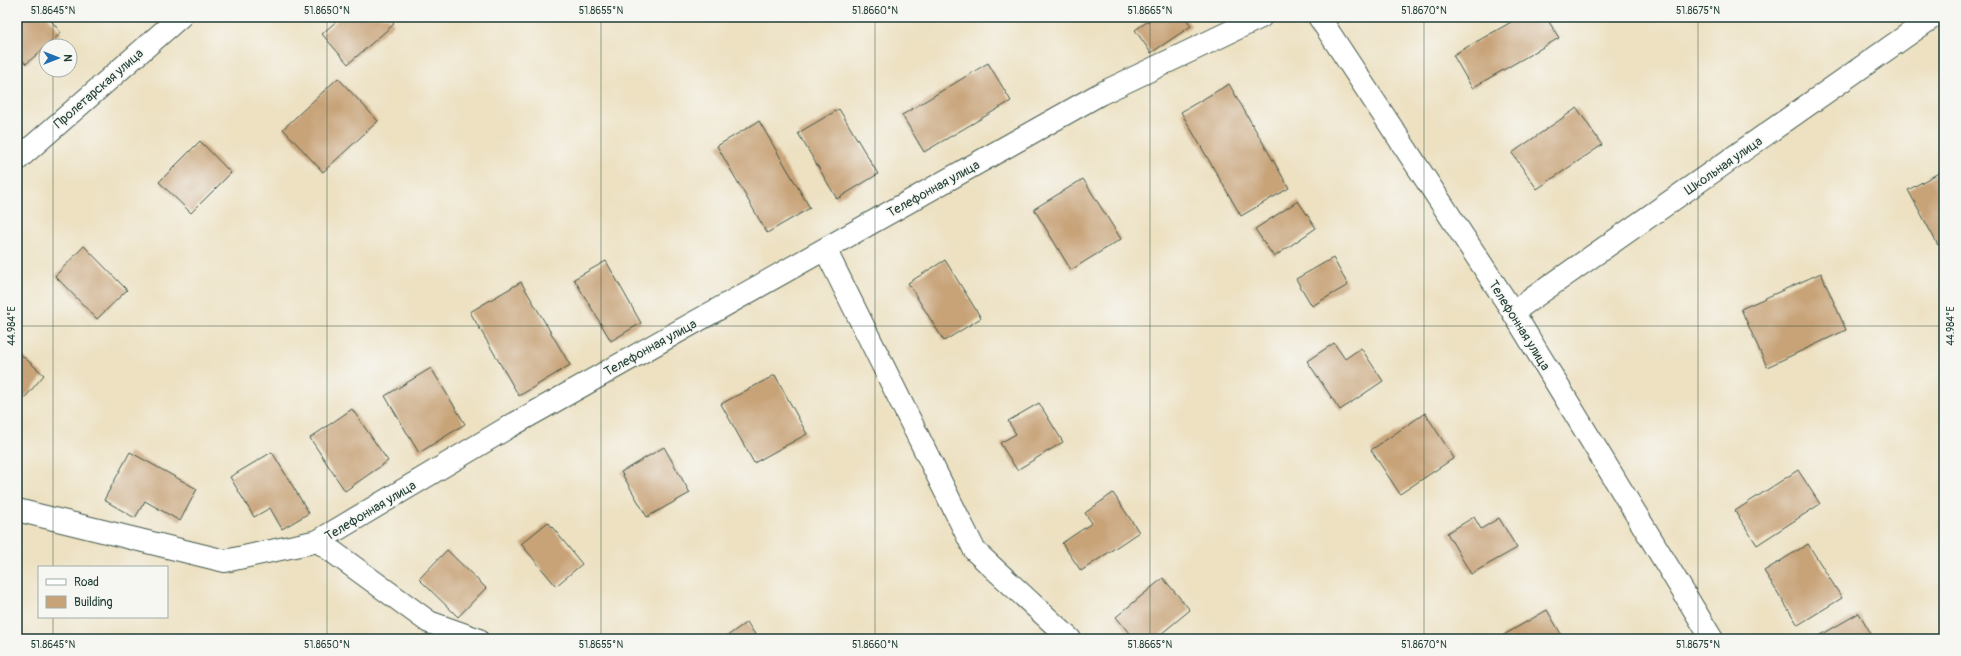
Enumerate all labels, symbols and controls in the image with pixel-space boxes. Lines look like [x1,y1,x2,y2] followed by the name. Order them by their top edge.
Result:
[31,5,76,17] text: 51.8645°N
[304,5,350,17] text: 51.8650°N
[579,5,623,17] text: 51.8655°N
[852,5,898,17] text: 51.8660°N
[1128,5,1173,17] text: 51.8665°N
[1401,5,1447,17] text: 51.8670°N
[1676,5,1720,17] text: 51.8675°N
[38,38,78,78] north arrow
[51,45,147,132] street label: Пролетарская улица
[61,54,74,62] text: N
[1682,133,1765,198] street label: Школьная улица
[884,157,983,221] street label: Телефонная улица
[1485,277,1553,374] street label: Телефонная улица
[6,306,18,346] text: 44.984°E
[1945,306,1957,346] text: 44.984°E
[601,316,700,380] street label: Телефонная улица
[322,477,419,544] street label: Телефонная улица
[38,566,168,618] legend
[74,575,99,590] text: Road
[74,595,113,610] text: Building
[31,639,76,651] text: 51.8645°N
[304,639,350,651] text: 51.8650°N
[579,639,623,651] text: 51.8655°N
[852,639,898,651] text: 51.8660°N
[1128,639,1173,651] text: 51.8665°N
[1401,639,1447,651] text: 51.8670°N
[1676,639,1720,651] text: 51.8675°N

